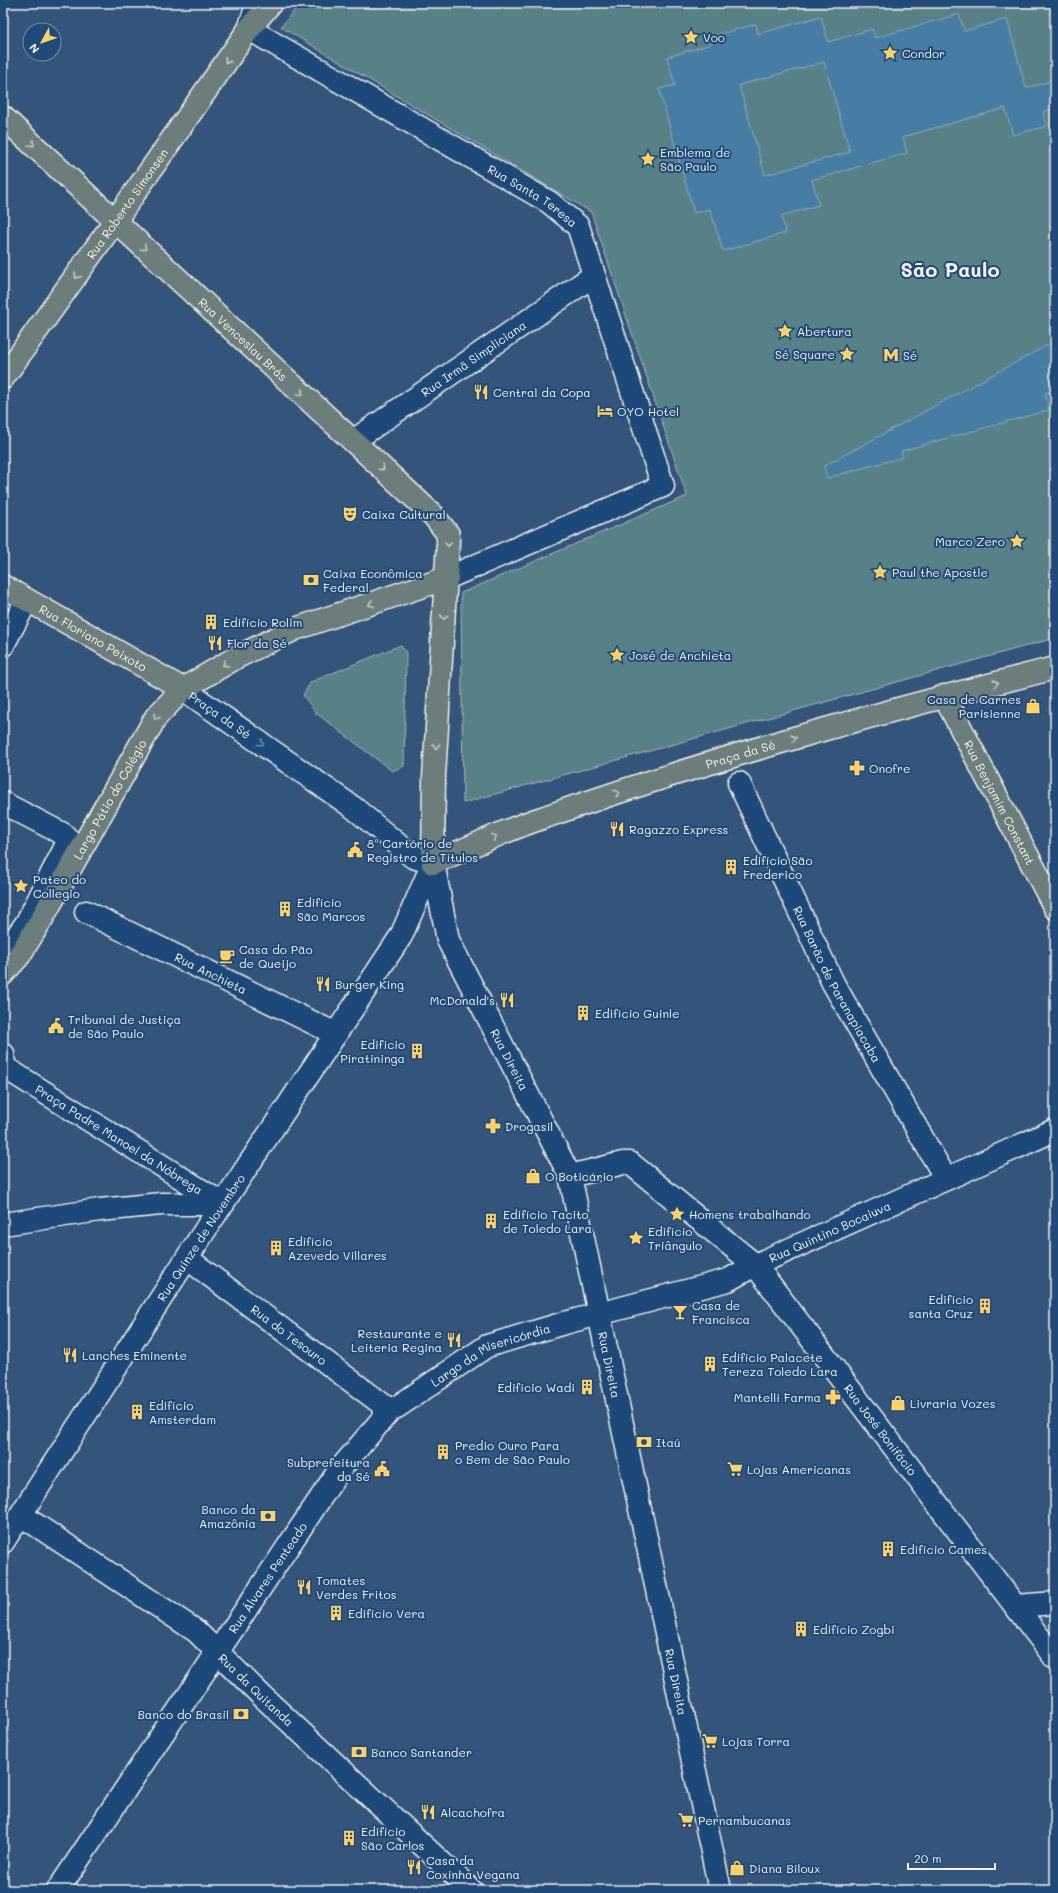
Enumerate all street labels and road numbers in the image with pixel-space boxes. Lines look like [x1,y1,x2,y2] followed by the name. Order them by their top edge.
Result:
[83,145,171,262] street label: Rua Roberto Simonsen
[485,160,581,230] street label: Rua Santa Teresa
[195,294,291,384] street label: Rua Venceslau Brás
[418,316,529,400] street label: Rua Irmã Simpliciana
[37,601,150,675] street label: Rua Floriano Peixoto
[186,687,254,742] street label: Praça da Sé
[703,736,777,772] street label: Praça da Sé
[69,737,150,862] street label: Largo Pátio do Colégio
[961,737,1039,867] street label: Rua Benjamim Constant
[790,903,885,1065] street label: Rua Barão de Paranapiacaba
[172,949,250,997] street label: Rua Anchieta
[487,1026,532,1093] street label: Rua Direita
[33,1081,206,1198] street label: Praça Padre Manoel da Nóbrega
[153,1171,248,1304] street label: Rua Quinze de Novembro
[766,1197,893,1266] street label: Rua Quintino Bocaiuva
[248,1301,330,1368] street label: Rua do Tesouro
[428,1320,552,1390] street label: Largo da Misericórdia
[595,1330,624,1399] street label: Rua Direita
[841,1381,921,1479] street label: Rua José Bonifácio
[224,1519,310,1636] street label: Rua Álvares Penteado
[662,1647,691,1716] street label: Rua Direita
[215,1650,297,1730] street label: Rua da Quitanda

